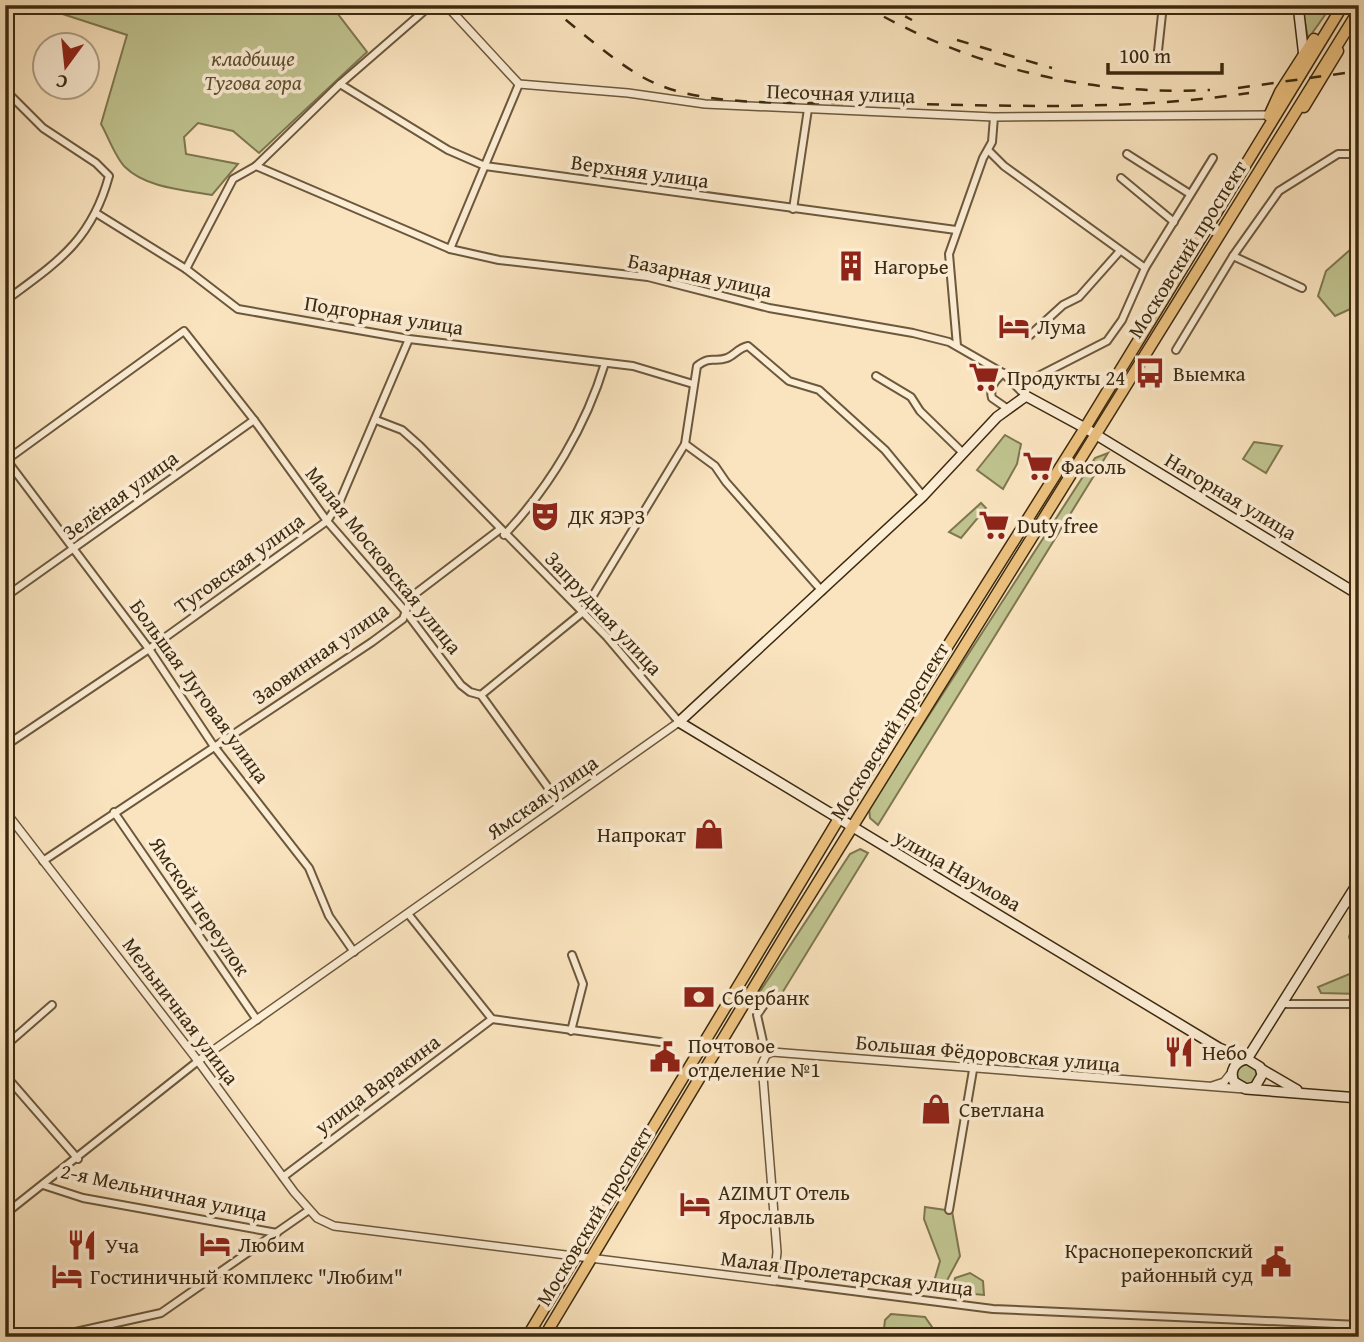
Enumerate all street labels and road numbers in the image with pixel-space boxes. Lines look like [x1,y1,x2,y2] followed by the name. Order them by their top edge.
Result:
[766,75,916,111] street label: Песочная улица
[569,146,711,196] street label: Верхняя улица
[1120,154,1254,344] street label: Московский проспект
[625,245,775,305] street label: Базарная улица
[302,287,466,343] street label: Подгорная улица
[56,442,184,548] street label: Зелёная улица
[1159,444,1303,548] street label: Нагорная улица
[298,459,470,661] street label: Малая Московская улица
[167,505,311,621] street label: Туговская улица
[538,544,670,682] street label: Запрудная улица
[122,592,278,790] street label: Большая Луговая улица
[245,594,395,712] street label: Заовинная улица
[822,636,956,826] street label: Московский проспект
[479,747,604,847] street label: Ямская улица
[888,821,1027,919] street label: улица Наумова
[141,829,258,982] street label: Ямской переулок
[115,931,247,1091] street label: Мельничная улица
[307,1026,446,1142] street label: улица Варакина
[854,1026,1122,1080] street label: Большая Фёдоровская улица
[528,1120,660,1312] street label: Московский проспект
[58,1155,270,1229] street label: 2-я Мельничная улица
[719,1242,975,1304] street label: Малая Пролетарская улица

